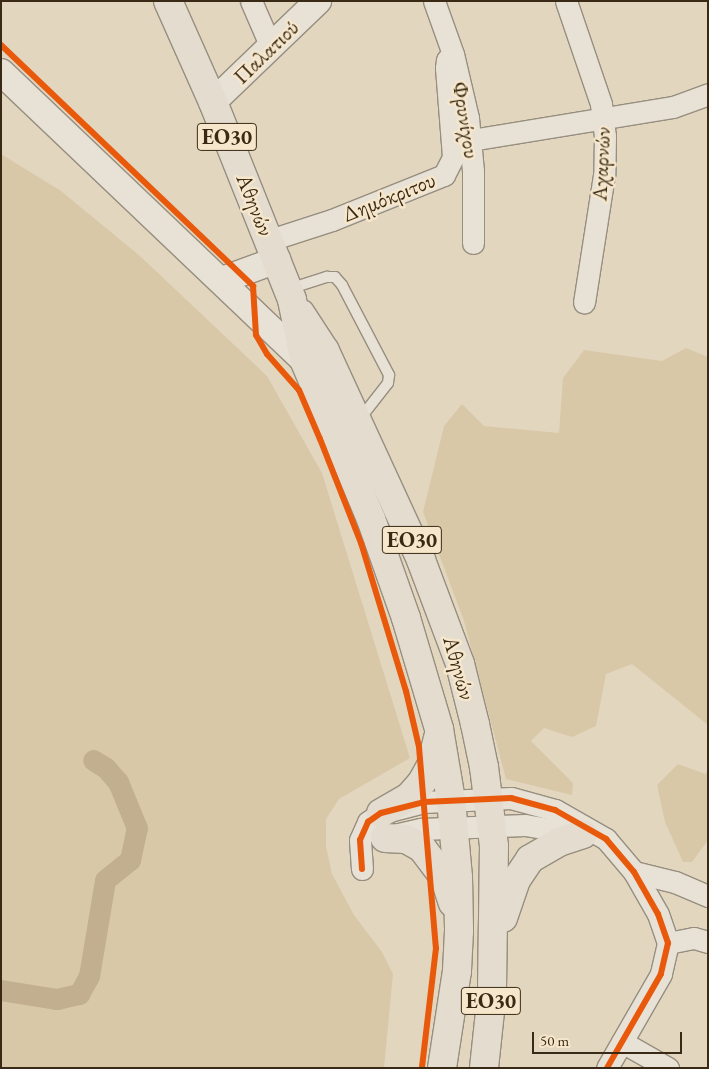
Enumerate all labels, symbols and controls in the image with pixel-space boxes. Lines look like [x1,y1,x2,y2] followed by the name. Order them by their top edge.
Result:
[228,14,304,90] street label: Παλατιού
[447,80,485,160] street label: Φρυνίχου
[196,118,258,156] road number: ΕΟ30
[586,126,616,202] street label: Αχαρνών
[339,166,439,228] street label: Δημόκριτου
[231,170,279,240] street label: Αθηνών
[381,522,443,558] road number: ΕΟ30
[437,633,481,703] street label: Αθηνών
[460,982,522,1019] road number: ΕΟ30
[534,1022,684,1054] scale bar
[540,1031,569,1050] text: 50 m

